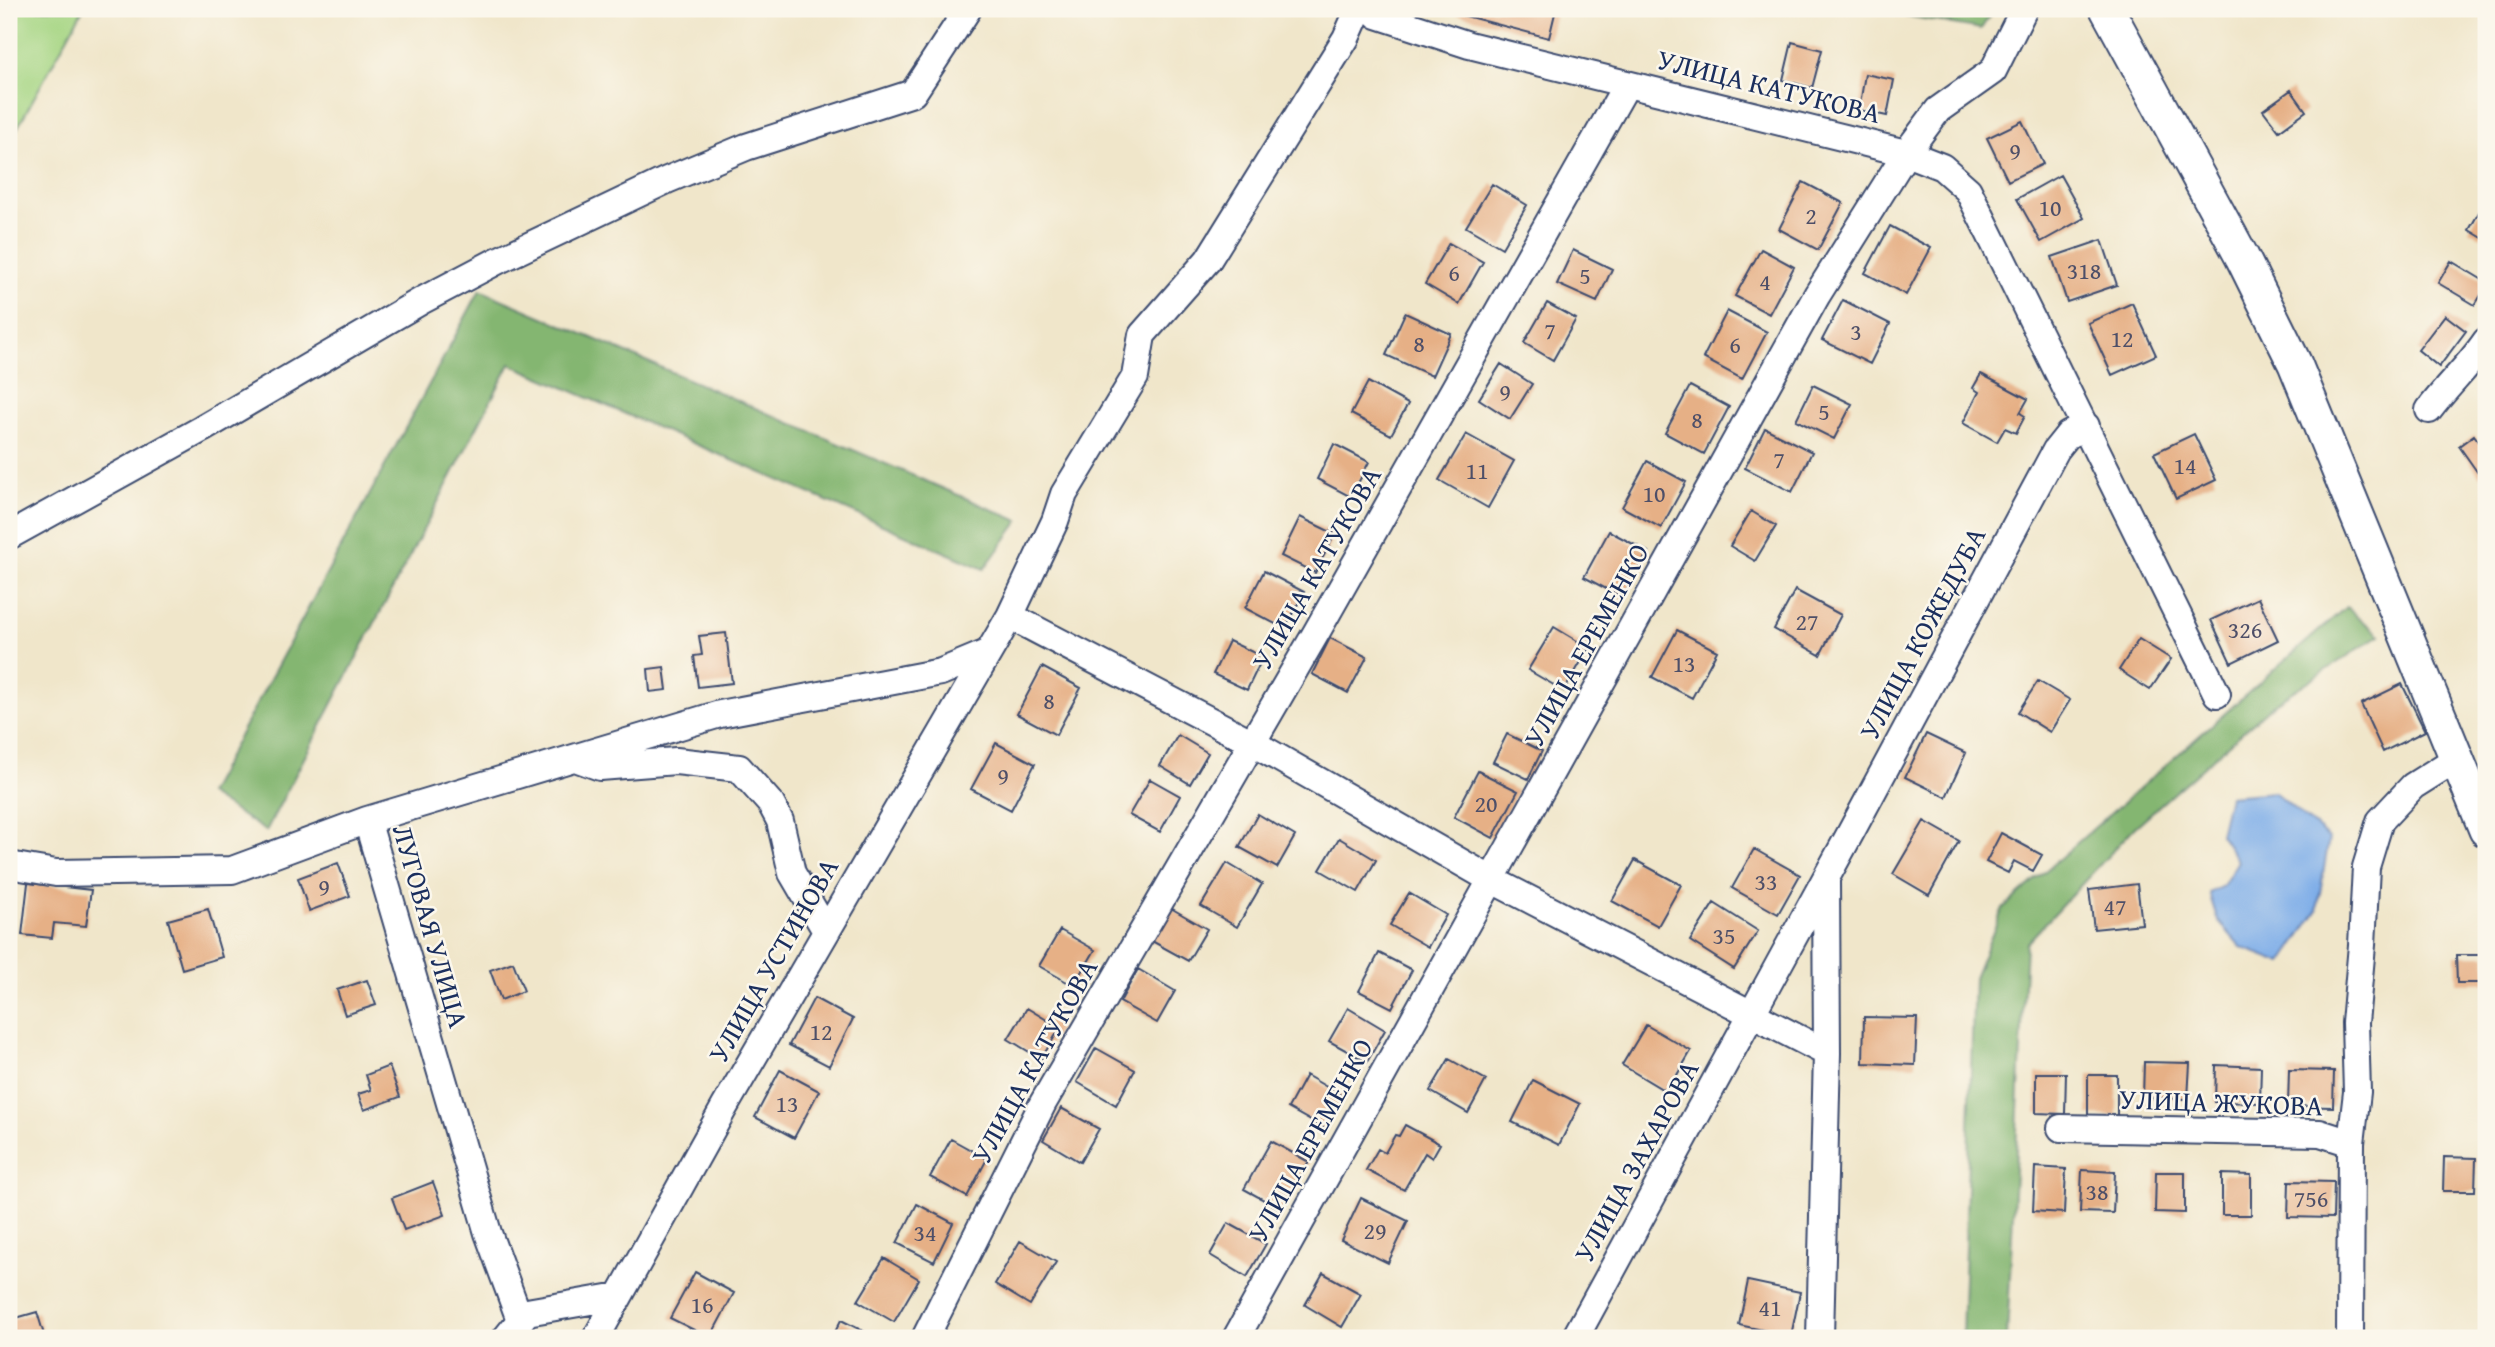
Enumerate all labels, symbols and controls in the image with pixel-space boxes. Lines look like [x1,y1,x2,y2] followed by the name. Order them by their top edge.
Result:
[1653,38,1885,133] street label: УЛИЦА КАТУКОВА
[2009,133,2021,168] house number: 9
[2038,190,2062,225] house number: 10
[1805,198,1817,233] house number: 2
[2067,253,2101,288] house number: 318
[1448,255,1460,290] house number: 6
[1579,258,1591,293] house number: 5
[1759,264,1771,299] house number: 4
[1544,313,1556,348] house number: 7
[1850,314,1862,349] house number: 3
[2110,321,2134,356] house number: 12
[1413,326,1425,361] house number: 8
[1729,327,1741,362] house number: 6
[1499,374,1511,409] house number: 9
[1818,394,1830,429] house number: 5
[1691,402,1703,437] house number: 8
[1773,442,1785,477] house number: 7
[2173,448,2197,483] house number: 14
[1465,453,1489,488] house number: 11
[1241,458,1391,677] street label: УЛИЦА КАТУКОВА
[1642,476,1666,511] house number: 10
[1848,519,1995,747] street label: УЛИЦА КОЖЕДУБА
[1513,535,1659,754] street label: УЛИЦА ЕРЕМЕНКО
[1795,604,1819,639] house number: 27
[2228,612,2262,647] house number: 326
[1672,646,1696,681] house number: 13
[1043,683,1055,718] house number: 8
[997,758,1009,793] house number: 9
[1474,786,1498,821] house number: 20
[383,819,480,1032] street label: ЛУГОВАЯ УЛИЦА
[697,850,848,1070] street label: УЛИЦА УСТИНОВА
[1754,864,1778,899] house number: 33
[318,869,330,904] house number: 9
[2103,889,2127,924] house number: 47
[1712,918,1736,953] house number: 35
[960,951,1107,1171] street label: УЛИЦА КАТУКОВА
[809,1014,833,1049] house number: 12
[1237,1030,1383,1249] street label: УЛИЦА ЕРЕМЕНКО
[1563,1052,1708,1269] street label: УЛИЦА ЗАХАРОВА
[2118,1077,2324,1126] street label: УЛИЦА ЖУКОВА
[775,1086,799,1121] house number: 13
[2085,1174,2109,1209] house number: 38
[2294,1181,2328,1216] house number: 756
[1363,1213,1387,1248] house number: 29
[913,1215,937,1250] house number: 34
[690,1287,714,1322] house number: 16
[1758,1290,1782,1325] house number: 41

